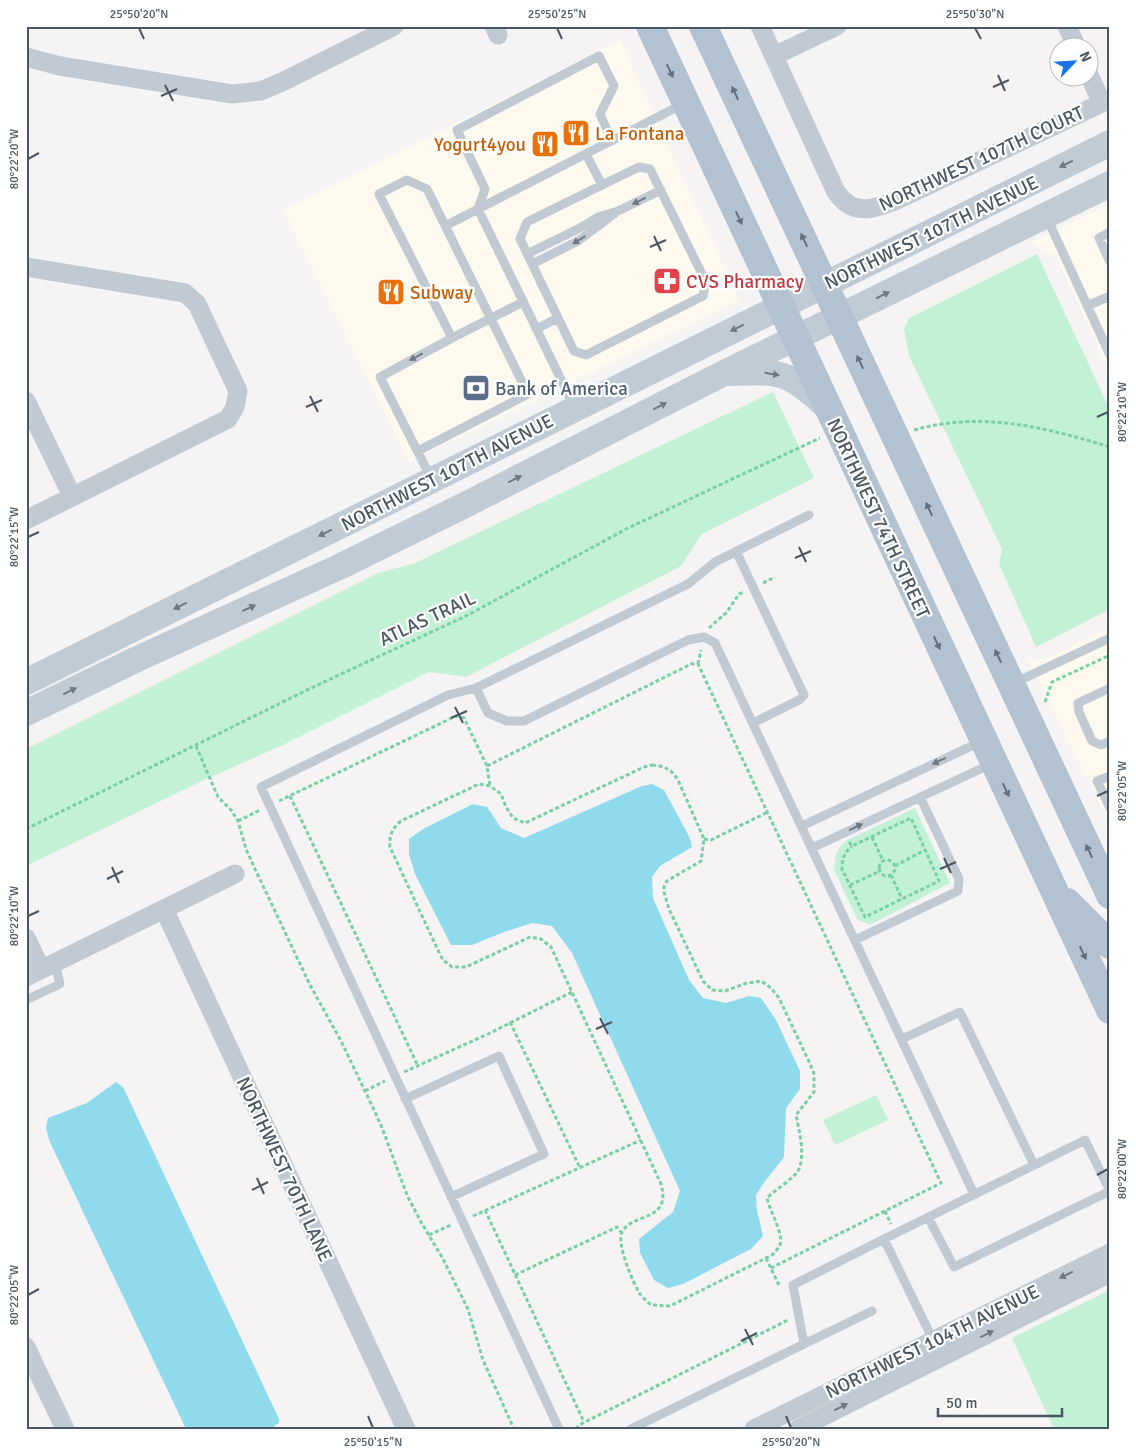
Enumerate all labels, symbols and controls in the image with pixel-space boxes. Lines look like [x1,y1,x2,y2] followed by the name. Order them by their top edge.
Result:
[110,7,168,22] text: 25°50'20"N
[528,7,586,22] text: 25°50'25"N
[946,7,1004,22] text: 25°50'30"N
[1048,38,1098,88] north arrow
[1076,49,1095,65] text: N
[666,63,674,78] one-way arrow
[731,86,739,100] one-way arrow
[875,101,1088,217] street label: NORTHWEST 107TH COURT
[561,118,591,148] restaurant icon: La Fontana
[595,122,684,146] place label: La Fontana
[7,129,22,189] text: 80°22'20"W
[530,129,560,159] restaurant icon: Yogurt4you
[434,133,526,157] place label: Yogurt4you
[1059,160,1073,168] one-way arrow
[821,171,1042,295] street label: NORTHWEST 107TH AVENUE
[632,197,646,205] one-way arrow
[735,211,743,225] one-way arrow
[800,233,808,247] one-way arrow
[572,235,585,244] one-way arrow
[652,266,682,296] pharmacy icon: CVS Pharmacy
[686,270,804,294] place label: CVS Pharmacy
[376,277,406,307] restaurant icon: Subway
[410,281,473,305] place label: Subway
[876,291,890,299] one-way arrow
[730,324,744,332] one-way arrow
[409,353,423,361] one-way arrow
[856,355,864,369] one-way arrow
[765,370,781,378] one-way arrow
[461,373,491,403] bank icon: Bank of America
[495,377,628,401] place label: Bank of America
[1115,382,1130,442] text: 80°22'10"W
[652,402,667,410] one-way arrow
[337,409,558,537] street label: NORTHWEST 107TH AVENUE
[821,415,935,623] street label: NORTHWEST 74TH STREET
[508,475,522,483] one-way arrow
[925,502,933,516] one-way arrow
[7,507,22,567] text: 80°22'15"W
[318,529,332,537] one-way arrow
[375,586,480,652] street label: ATLAS TRAIL
[172,601,187,610] one-way arrow
[242,604,256,612] one-way arrow
[934,636,942,650] one-way arrow
[994,649,1002,663] one-way arrow
[63,687,77,695] one-way arrow
[932,757,946,765] one-way arrow
[1115,761,1130,821] text: 80°22'05"W
[1003,783,1011,797] one-way arrow
[849,823,863,831] one-way arrow
[1085,844,1093,858] one-way arrow
[7,886,22,946] text: 80°22'10"W
[1080,946,1088,960] one-way arrow
[231,1073,337,1266] street label: NORTHWEST 70TH LANE
[1115,1139,1130,1199] text: 80°22'00"W
[7,1265,22,1325] text: 80°22'05"W
[1059,1271,1073,1279] one-way arrow
[822,1280,1043,1404] street label: NORTHWEST 104TH AVENUE
[980,1330,994,1338] one-way arrow
[938,1385,1062,1417] scale bar
[946,1394,977,1412] text: 50 m
[834,1403,849,1411] one-way arrow
[344,1435,402,1450] text: 25°50'15"N
[762,1435,820,1450] text: 25°50'20"N

